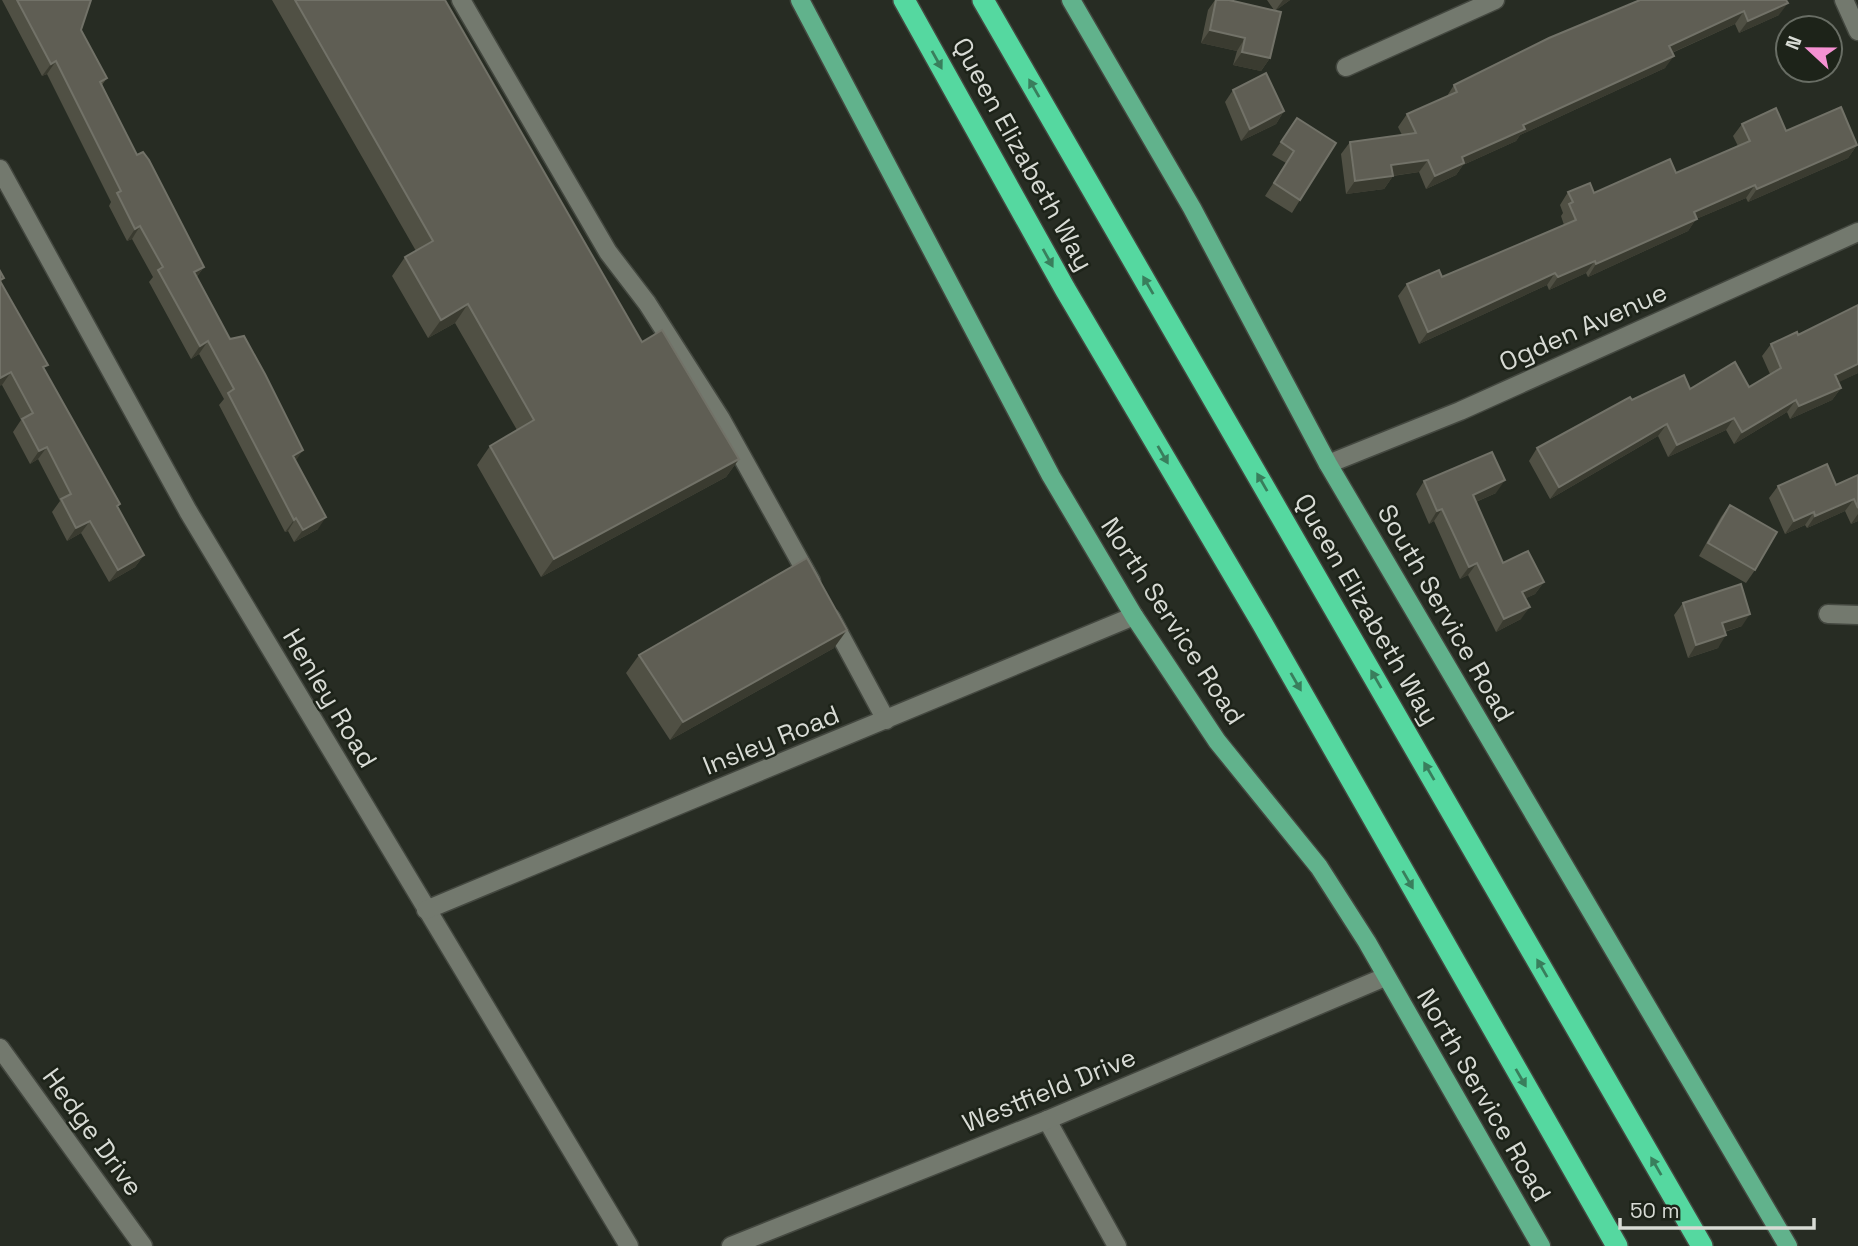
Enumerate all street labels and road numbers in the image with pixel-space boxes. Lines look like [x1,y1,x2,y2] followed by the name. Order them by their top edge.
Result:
[945,31,1101,277] street label: Queen Elizabeth Way
[1494,275,1672,379] street label: Ogden Avenue
[1287,487,1447,731] street label: Queen Elizabeth Way
[1370,498,1522,728] street label: South Service Road
[1093,511,1253,731] street label: North Service Road
[275,622,385,774] street label: Henley Road
[698,697,844,783] street label: Insley Road
[1409,982,1559,1208] street label: North Service Road
[957,1040,1141,1140] street label: Westfield Drive
[35,1061,151,1203] street label: Hedge Drive

